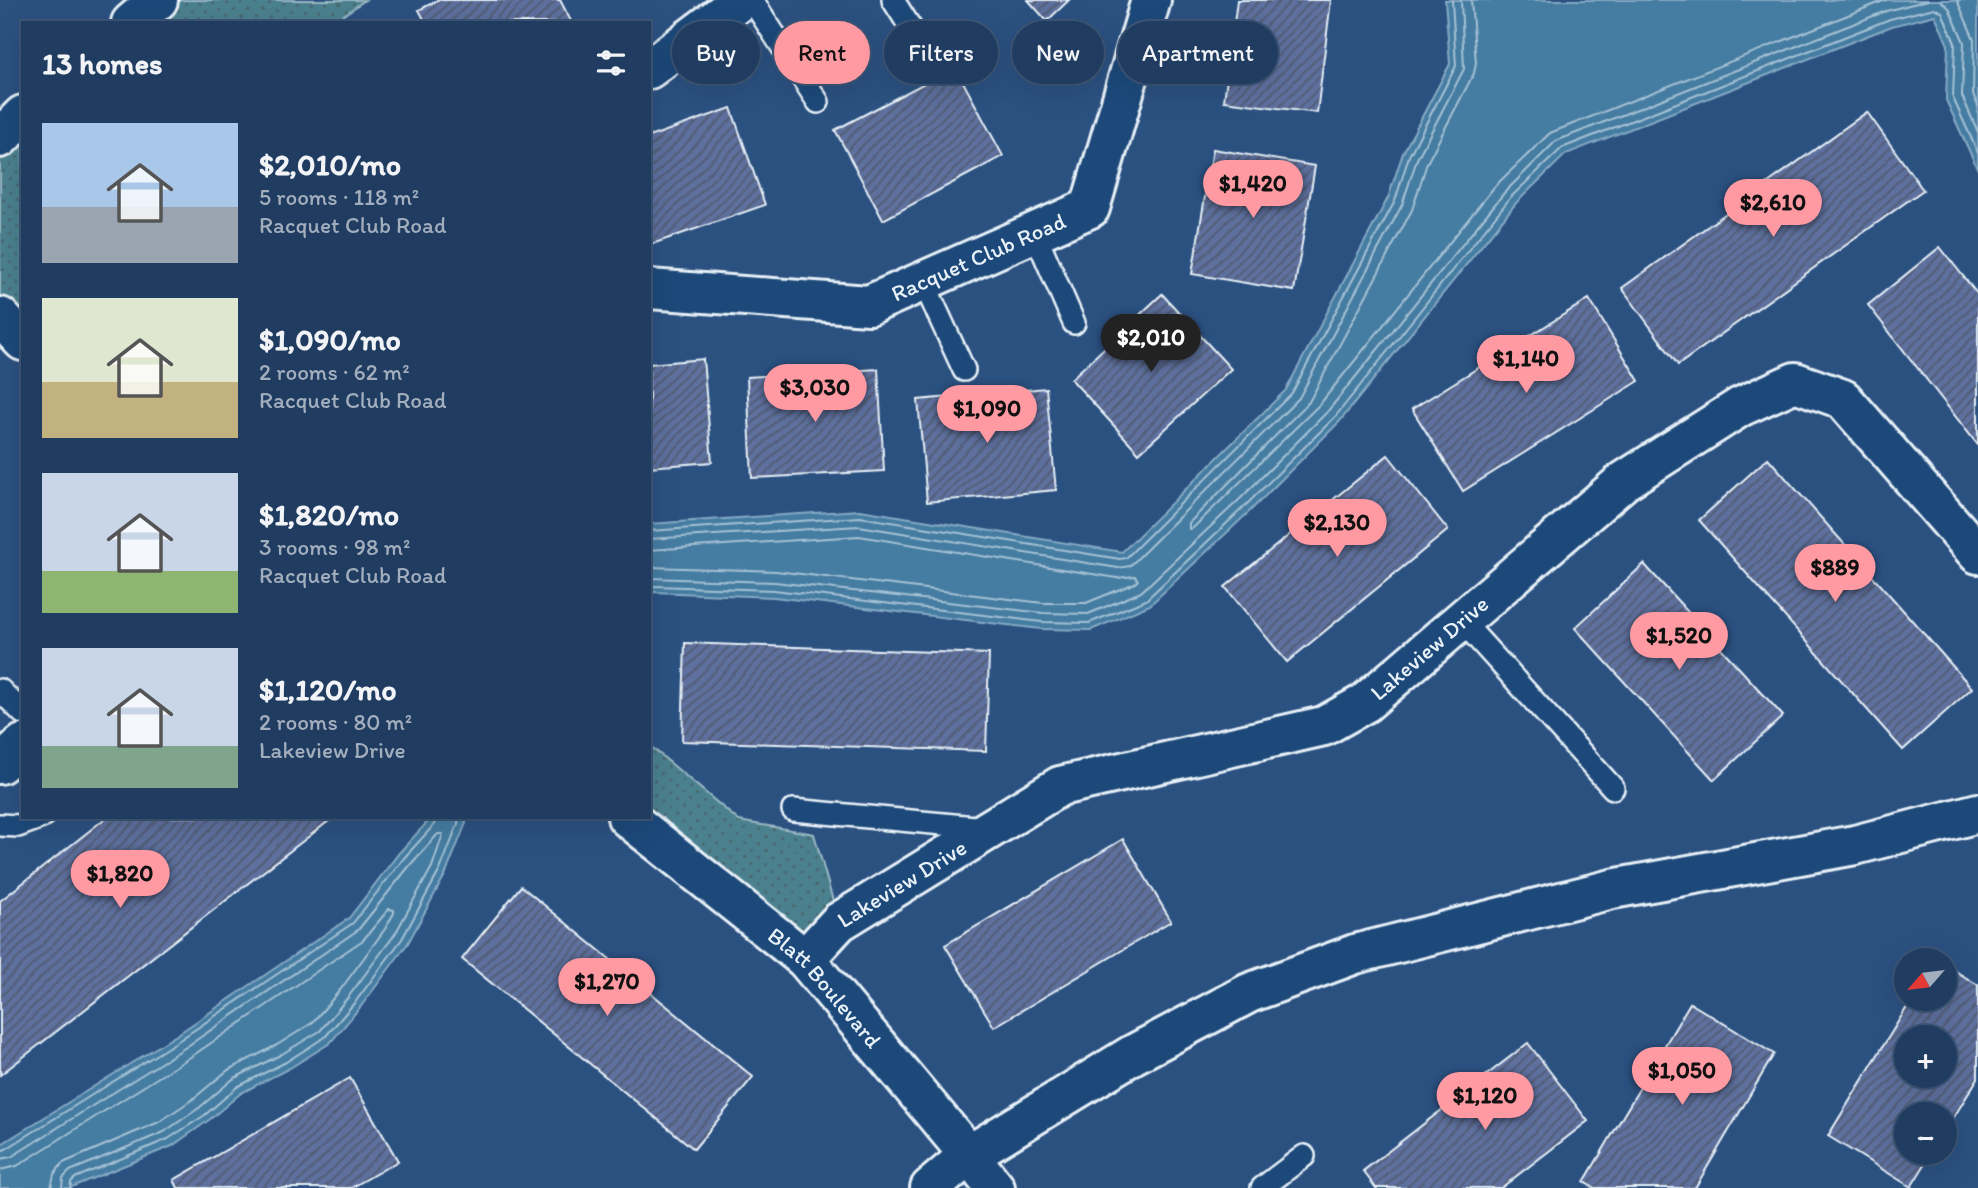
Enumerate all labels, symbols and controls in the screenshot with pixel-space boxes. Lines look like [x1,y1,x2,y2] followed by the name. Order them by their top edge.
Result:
[672,21,760,84] chip: Buy
[774,21,870,84] chip: Rent
[884,21,998,84] chip: Filters
[1012,21,1104,84] chip: New
[1118,21,1278,84] chip: Apartment
[592,44,630,82] icon: filters
[42,45,162,82] text: 13 homes
[259,146,401,183] text: $2,010/mo
[98,151,182,235] icon: home
[1196,160,1310,220] pin: $1,420
[1219,169,1287,197] text: $1,420
[1716,180,1830,239] pin: $2,610
[259,183,419,211] text: 5 rooms · 118 m²
[1740,188,1806,216] text: $2,610
[887,206,1070,308] street label: Racquet Club Road
[259,211,446,239] text: Racquet Club Road
[1094,314,1208,374] pin: $2,010
[259,321,401,358] text: $1,090/mo
[1117,323,1185,351] text: $2,010
[98,326,182,410] icon: home
[1469,336,1583,395] pin: $1,140
[1493,344,1559,372] text: $1,140
[259,358,410,386] text: 2 rooms · 62 m²
[758,364,872,424] pin: $3,030
[780,373,850,401] text: $3,030
[259,386,446,414] text: Racquet Club Road
[930,386,1044,445] pin: $1,090
[953,394,1021,422] text: $1,090
[259,496,399,533] text: $1,820/mo
[1280,500,1394,559] pin: $2,130
[98,501,182,585] icon: home
[1304,508,1370,536] text: $2,130
[259,533,410,561] text: 3 rooms · 98 m²
[1794,544,1876,604] pin: $889
[1811,553,1859,581] text: $889
[259,561,446,589] text: Racquet Club Road
[1364,590,1494,706] street label: Lakeview Drive
[1622,612,1736,672] pin: $1,520
[1646,621,1712,649] text: $1,520
[259,671,397,708] text: $1,120/mo
[98,676,182,760] icon: home
[259,708,412,736] text: 2 rooms · 80 m²
[259,736,406,764] text: Lakeview Drive
[832,833,972,934] street label: Lakeview Drive
[63,850,177,910] pin: $1,820
[87,859,153,887] text: $1,820
[762,921,888,1054] street label: Blatt Boulevard
[1894,948,1956,1012] north arrow
[1894,948,1957,1165] map controls
[550,958,664,1018] pin: $1,270
[574,967,640,995] text: $1,270
[1894,1025,1957,1088] button: +
[1625,1048,1739,1107] pin: $1,050
[1648,1056,1716,1084] text: $1,050
[1428,1072,1542,1132] pin: $1,120
[1453,1081,1517,1109] text: $1,120
[1894,1102,1957,1165] button: −

